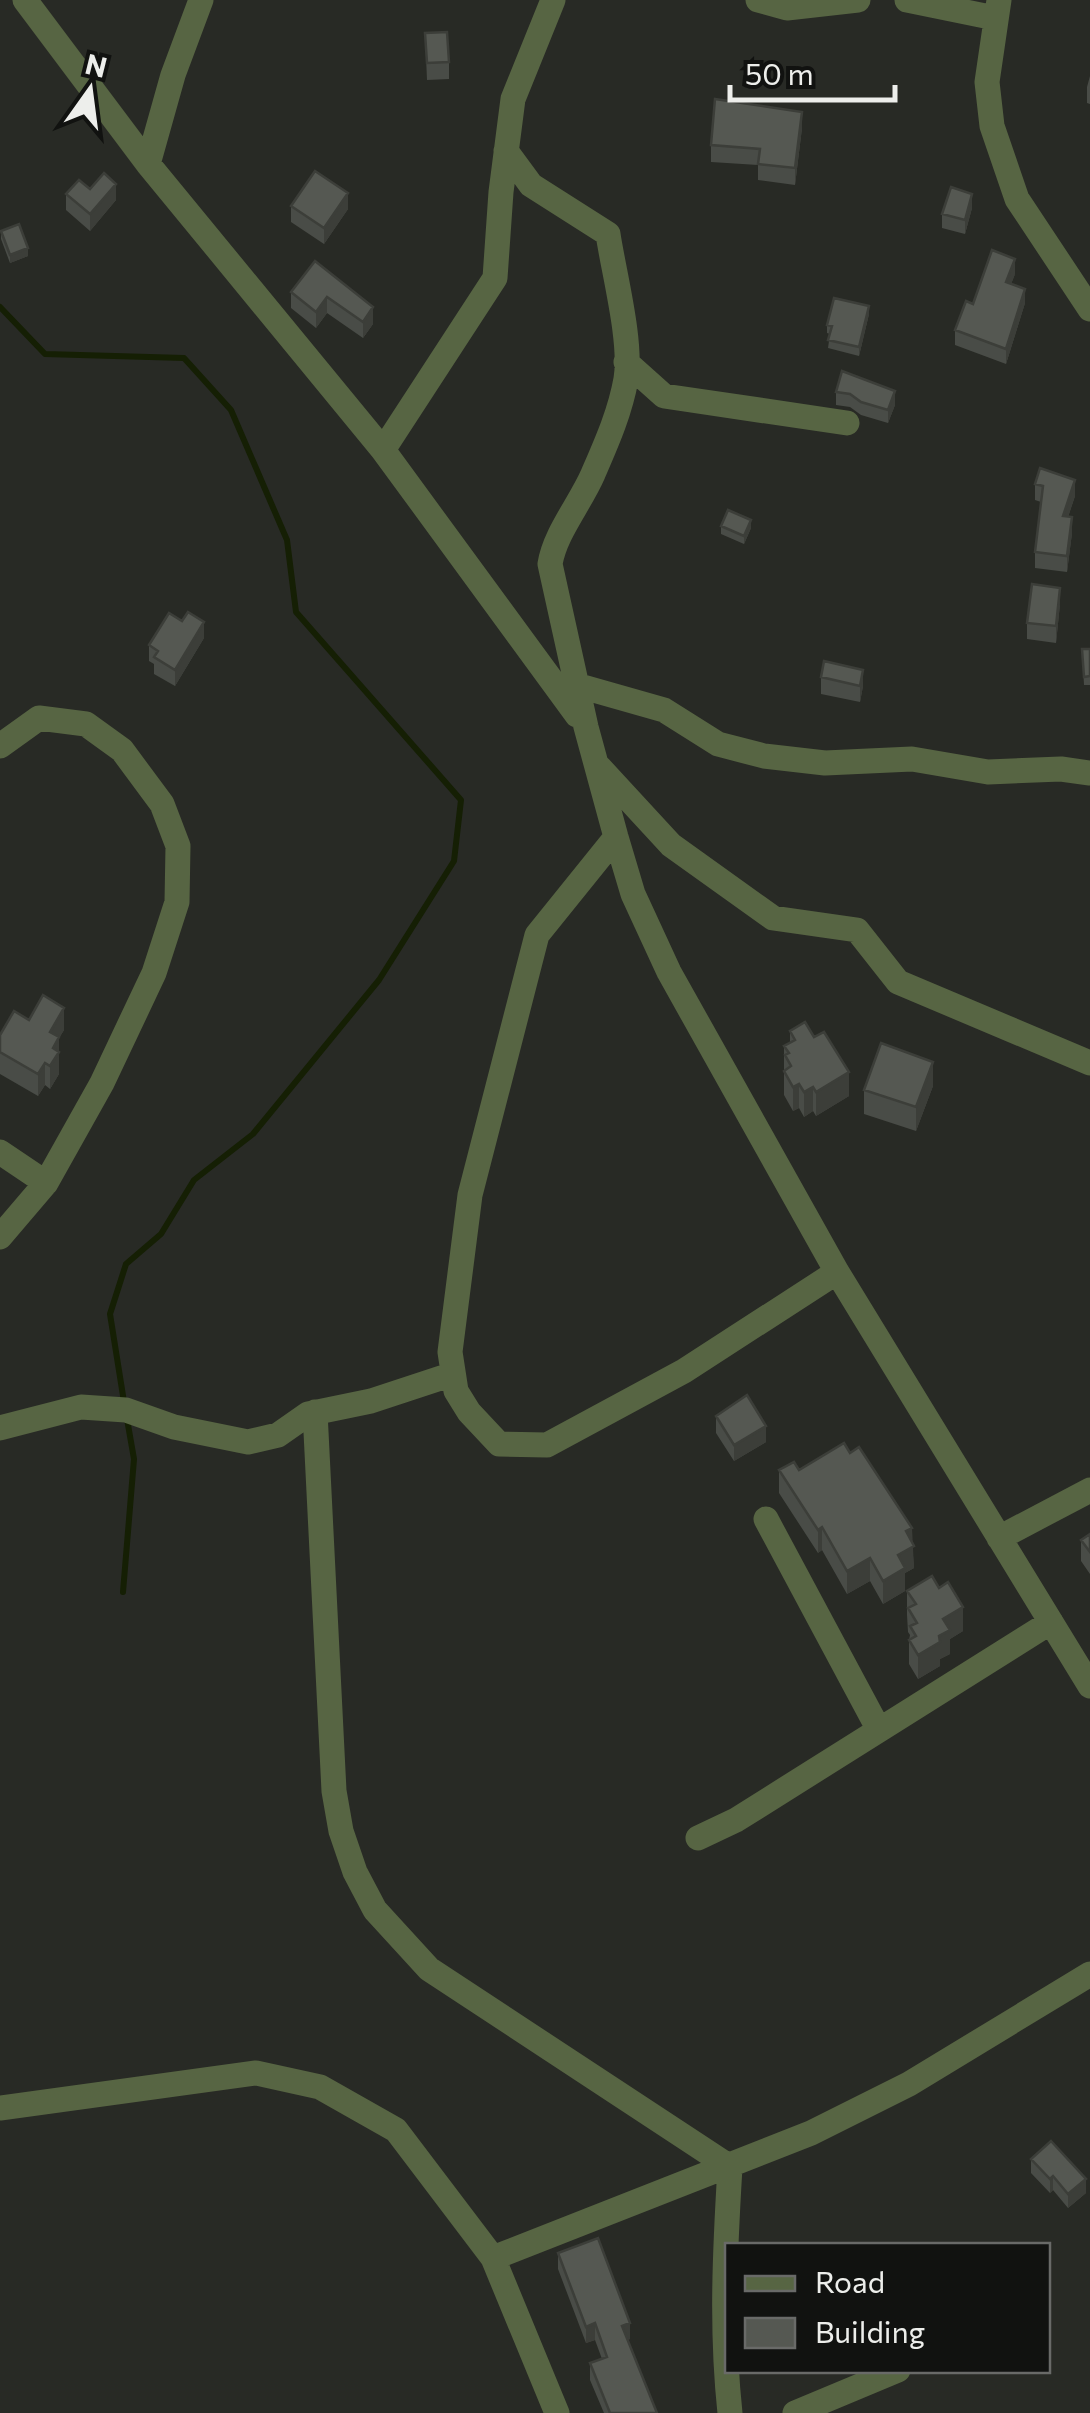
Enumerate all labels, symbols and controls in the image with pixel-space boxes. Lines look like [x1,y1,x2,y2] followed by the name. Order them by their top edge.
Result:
[40,40,140,140] north arrow
[730,40,895,102] scale bar
[82,46,111,84] text: N
[745,54,814,91] text: 50 m
[725,2243,1050,2373] legend
[815,2262,885,2299] text: Road
[815,2312,925,2349] text: Building

